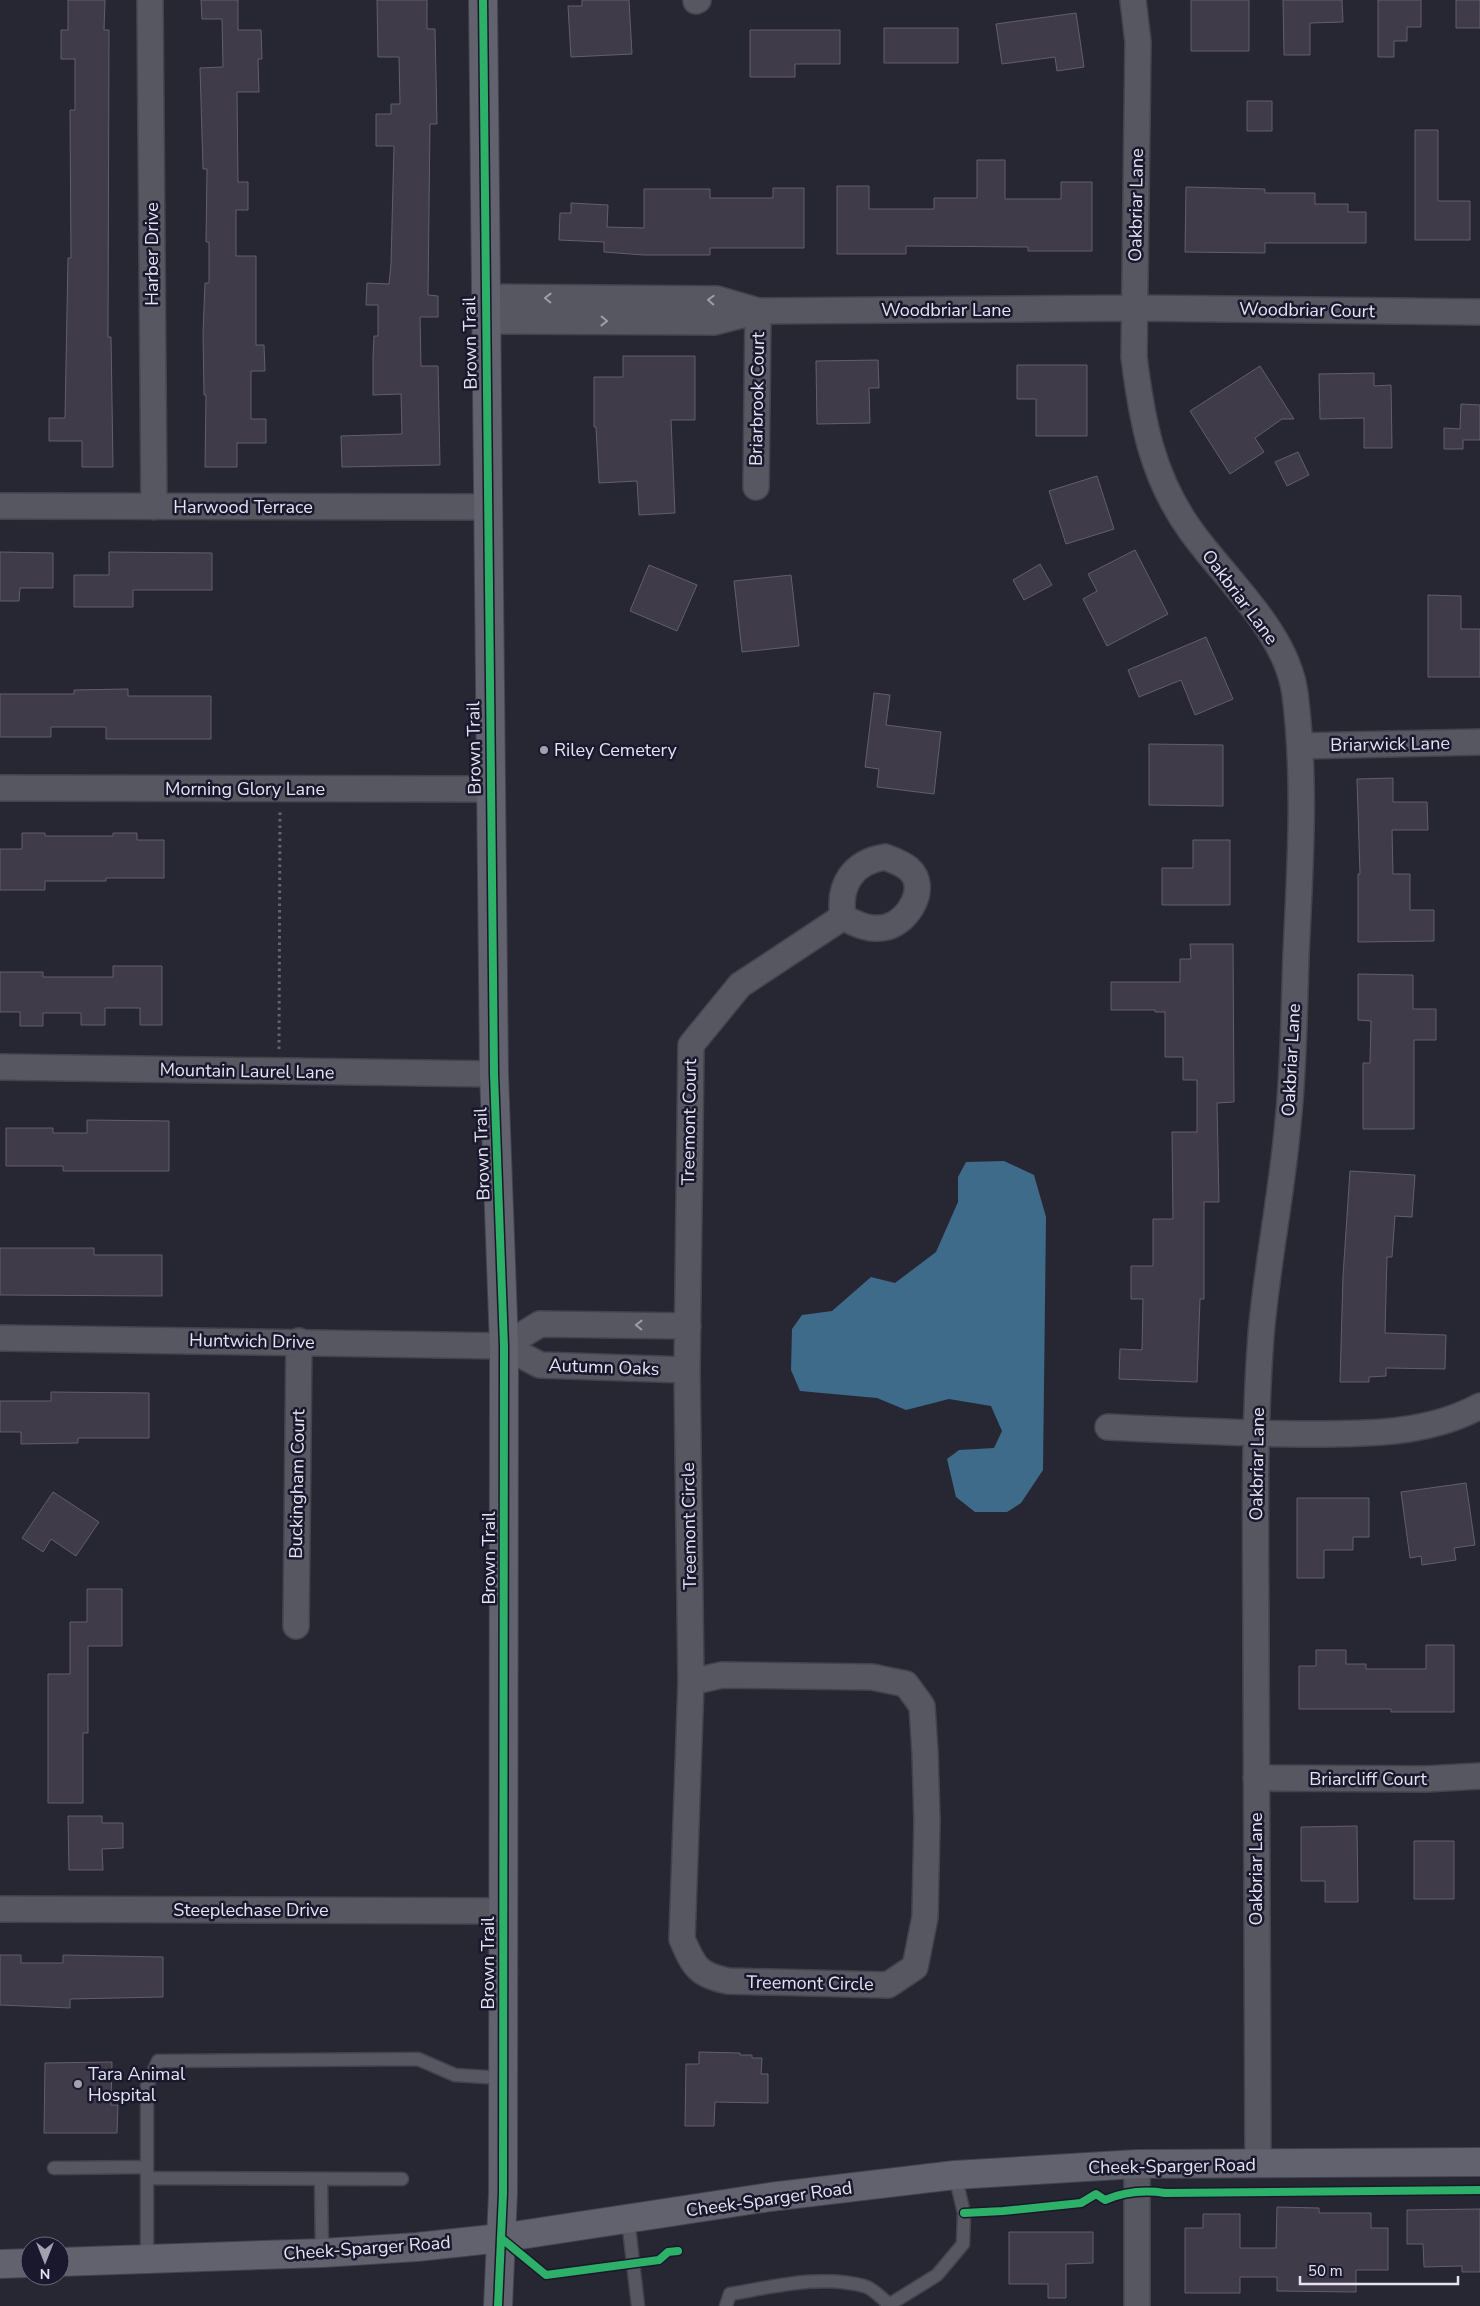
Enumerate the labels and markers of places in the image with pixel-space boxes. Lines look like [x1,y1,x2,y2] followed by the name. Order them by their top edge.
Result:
[554,738,678,762] place label: Riley Cemetery
[538,744,550,756] marker: Riley Cemetery
[88,2062,186,2107] place label: Tara Animal Hospital
[72,2078,84,2090] marker: Tara Animal Hospital

